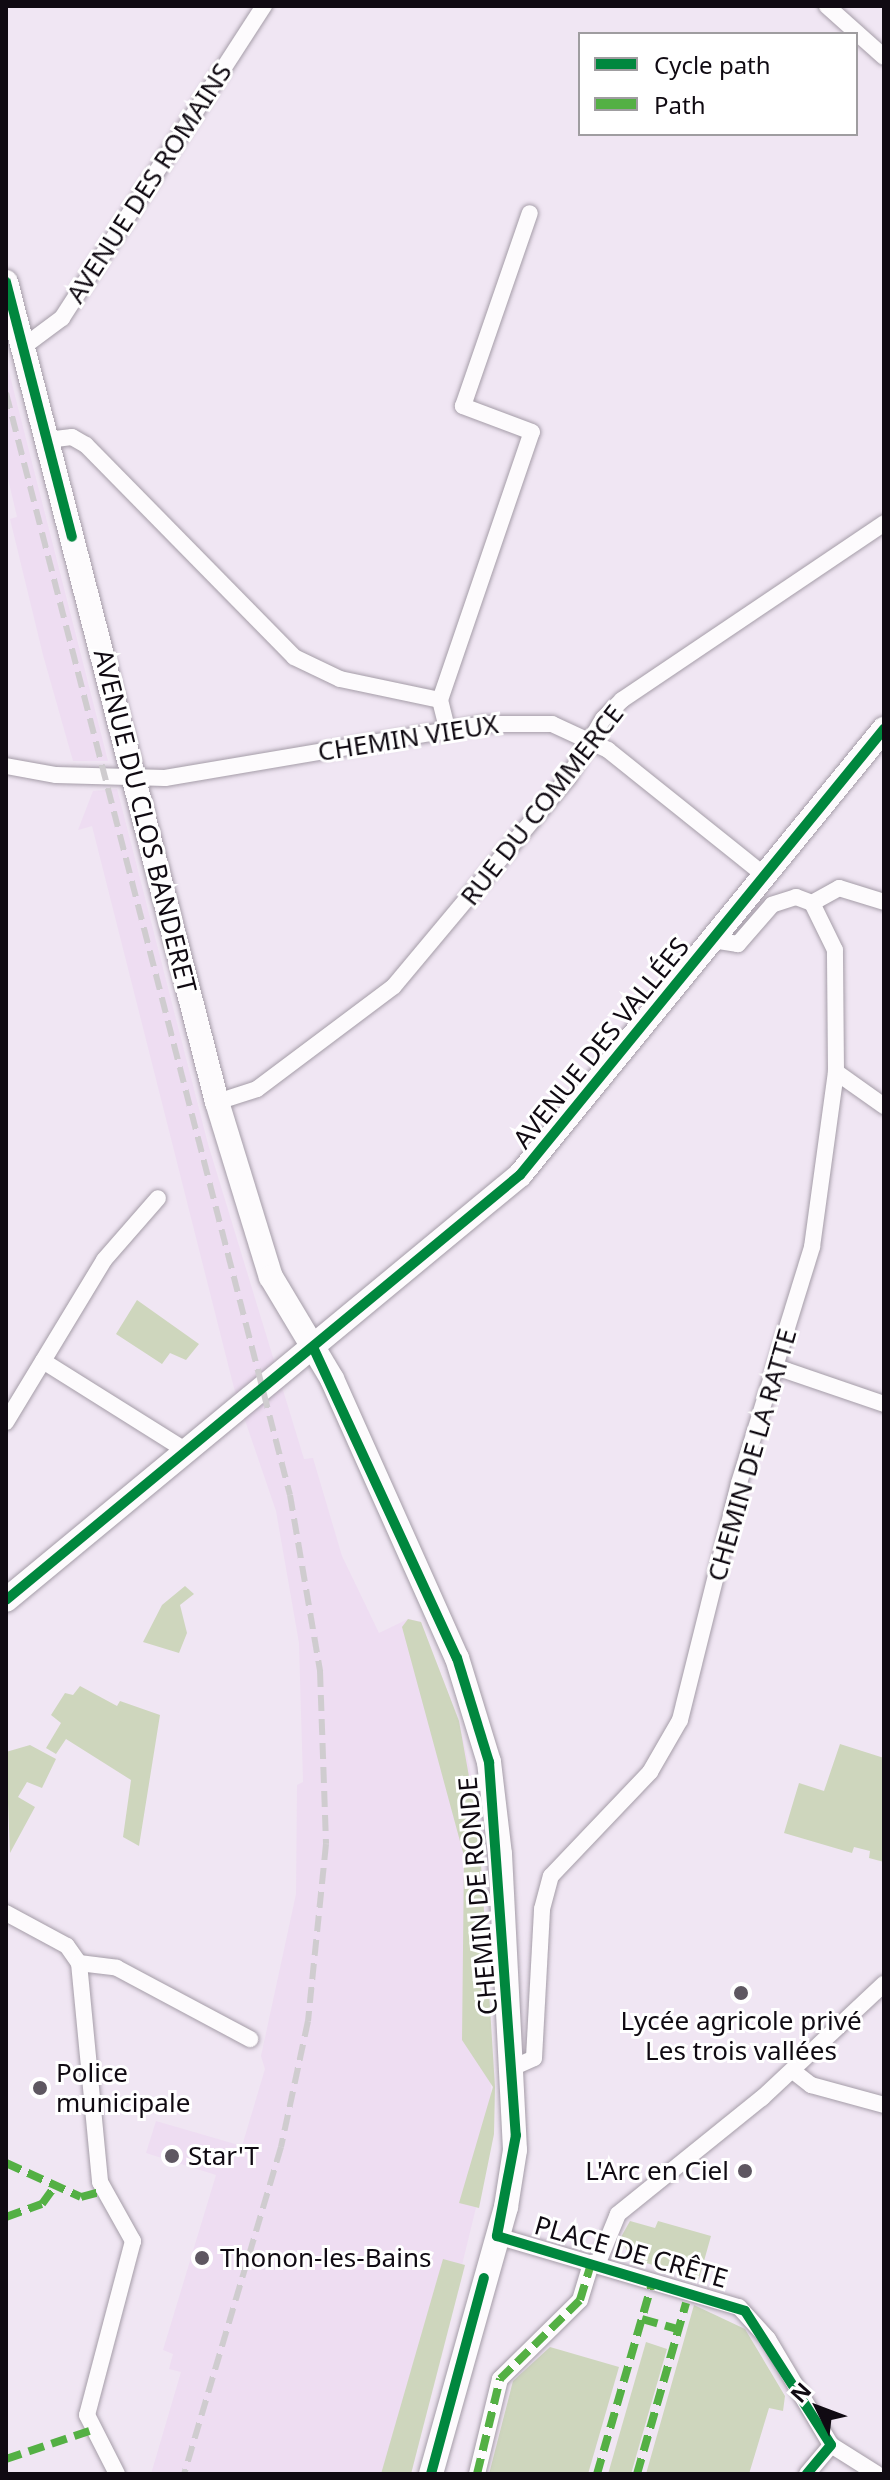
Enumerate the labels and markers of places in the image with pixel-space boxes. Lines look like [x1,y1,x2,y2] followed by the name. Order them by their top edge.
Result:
[732,1984,750,2002] marker: Lycée agricole privé Les trois vallées
[620,2005,862,2066] place label: Lycée agricole privé Les trois vallées
[56,2057,190,2118] place label: Police municipale
[31,2079,49,2097] marker: Police municipale
[188,2140,259,2172] place label: Star'T
[163,2147,181,2165] marker: Star'T
[585,2155,729,2187] place label: L'Arc en Ciel
[736,2162,754,2180] marker: L'Arc en Ciel
[220,2242,431,2274] place label: Thonon-les-Bains
[191,2247,213,2269] marker: Thonon-les-Bains

